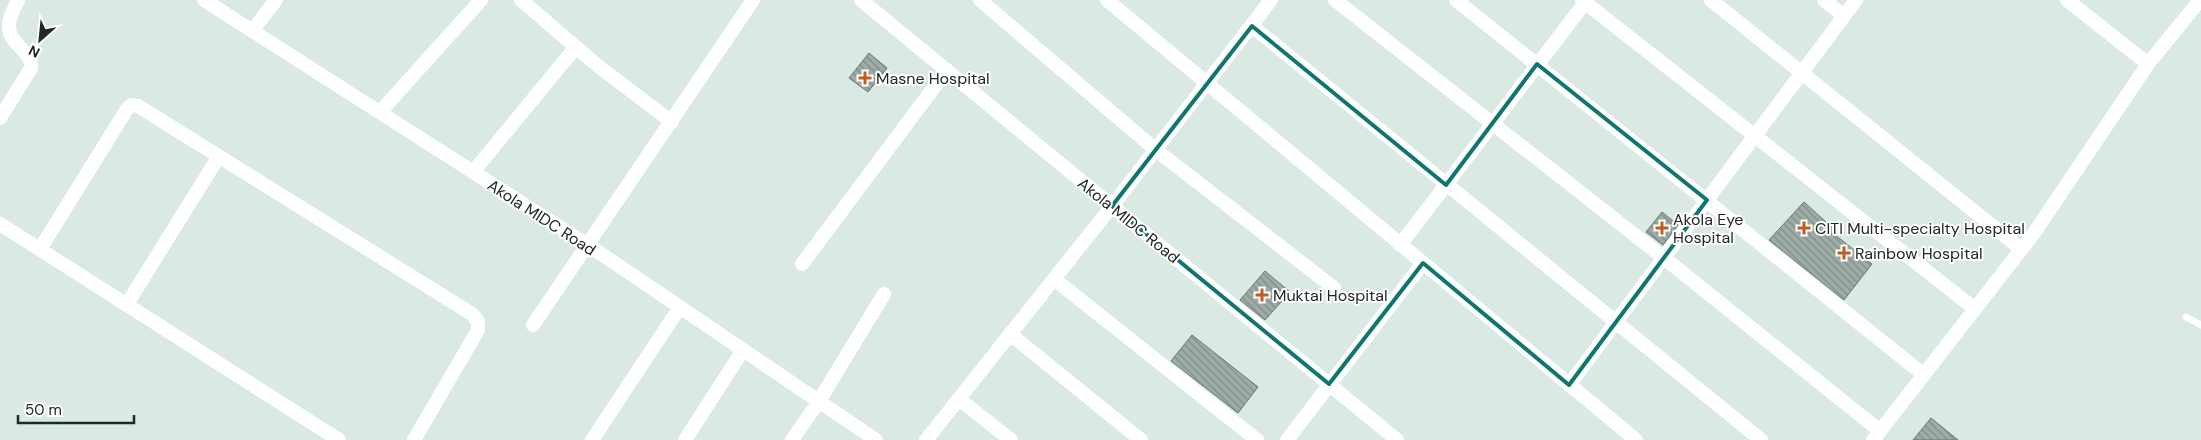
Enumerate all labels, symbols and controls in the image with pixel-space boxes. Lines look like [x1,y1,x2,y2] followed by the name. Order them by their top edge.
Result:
[15,15,65,65] north arrow
[25,41,43,62] text: N
[876,68,990,89] place label: Masne Hospital
[858,71,872,85] marker: Masne Hospital
[1073,173,1184,268] street label: Akola MIDC Road
[483,174,600,260] street label: Akola MIDC Road
[1673,209,1743,248] place label: Akola Eye Hospital
[1815,218,2025,239] place label: CITI Multi-specialty Hospital
[1655,221,1669,235] marker: Akola Eye Hospital
[1797,221,1811,235] marker: CITI Multi-specialty Hospital
[1855,243,1983,264] place label: Rainbow Hospital
[1837,246,1851,260] marker: Rainbow Hospital
[1273,285,1388,306] place label: Muktai Hospital
[1255,288,1269,302] marker: Muktai Hospital
[18,392,134,424] scale bar
[25,400,62,420] text: 50 m

